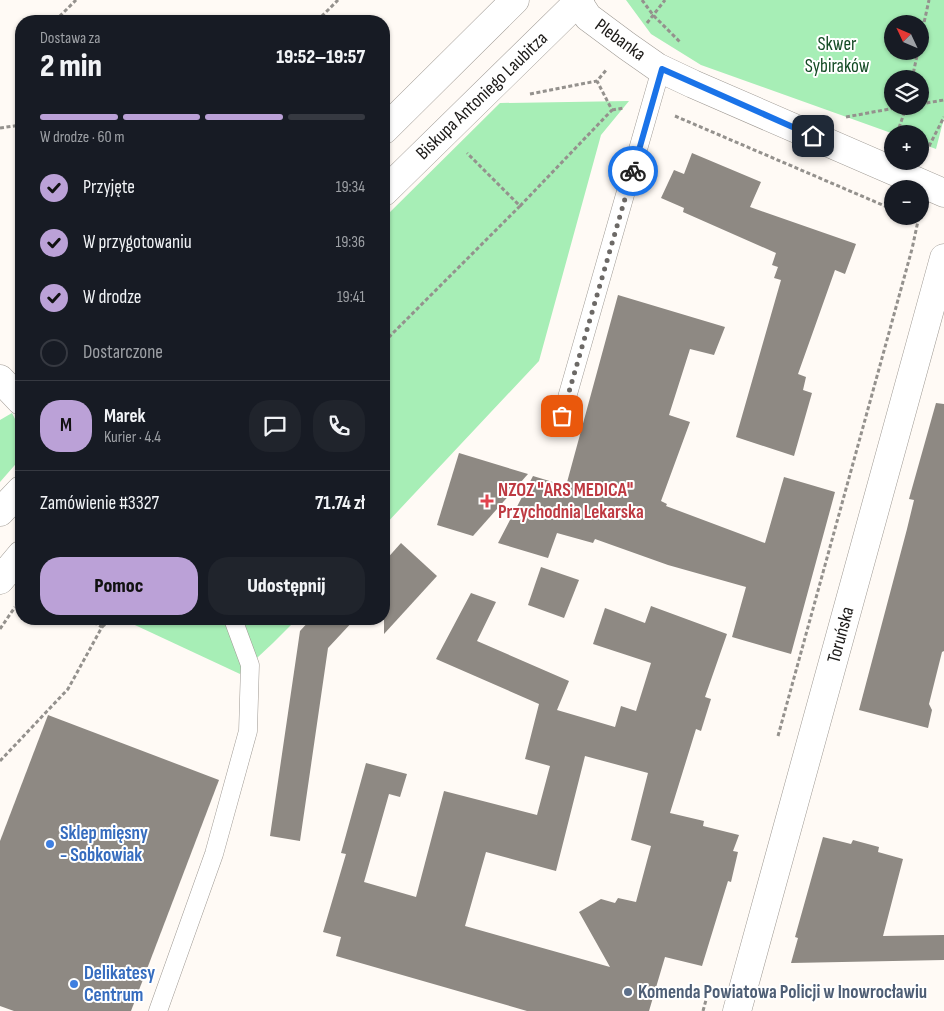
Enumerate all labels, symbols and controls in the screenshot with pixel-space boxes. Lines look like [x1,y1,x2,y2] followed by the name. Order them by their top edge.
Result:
[590,14,650,66] street label: Plebanka
[884,15,929,60] north arrow
[884,15,929,225] map controls
[411,27,553,165] street label: Biskupa Antoniego Laubitza
[40,29,101,48] text: Dostawa za
[805,33,870,78] park label: Skwer Sybiraków
[276,46,365,69] text: 19:52–19:57
[40,47,102,86] text: 2 min
[884,70,929,115] button: layers
[792,115,834,157] pin
[799,122,827,150] icon: home
[884,125,929,170] button: +
[40,128,124,147] text: W drodze · 60 m
[608,146,658,196] courier
[619,157,647,185] icon: bike
[40,174,68,202] icon: check
[83,176,135,199] text: Przyjęte
[336,178,365,197] text: 19:34
[884,180,929,225] button: −
[40,229,68,257] icon: check
[83,231,192,254] text: W przygotowaniu
[336,233,365,252] text: 19:36
[40,284,68,312] icon: check
[83,286,141,309] text: W drodze
[337,288,365,307] text: 19:41
[83,341,163,364] text: Dostarczone
[541,395,583,437] pin
[249,400,301,452] button: chat
[313,400,365,452] button: phone
[548,402,576,430] icon: bag
[104,405,146,428] text: Marek
[60,414,72,437] text: M
[104,428,161,447] text: Kurier · 4.4
[498,479,644,524] place label: NZOZ "ARS MEDICA" Przychodnia Lekarska
[40,492,159,515] text: Zamówienie #3327
[315,492,365,515] text: 71.74 zł
[480,494,494,508] marker: NZOZ "ARS MEDICA" Przychodnia Lekarska
[40,557,198,615] button: Pomoc
[208,557,365,615] button: Udostępnij
[822,604,860,666] street label: Toruńska
[60,822,148,867] place label: Sklep mięsny - Sobkowiak
[44,838,56,850] marker: Sklep mięsny - Sobkowiak
[84,962,155,1007] place label: Delikatesy Centrum
[68,978,80,990] marker: Delikatesy Centrum
[638,981,927,1004] place label: Komenda Powiatowa Policji w Inowrocławiu
[622,986,634,998] marker: Komenda Powiatowa Policji w Inowrocławiu

